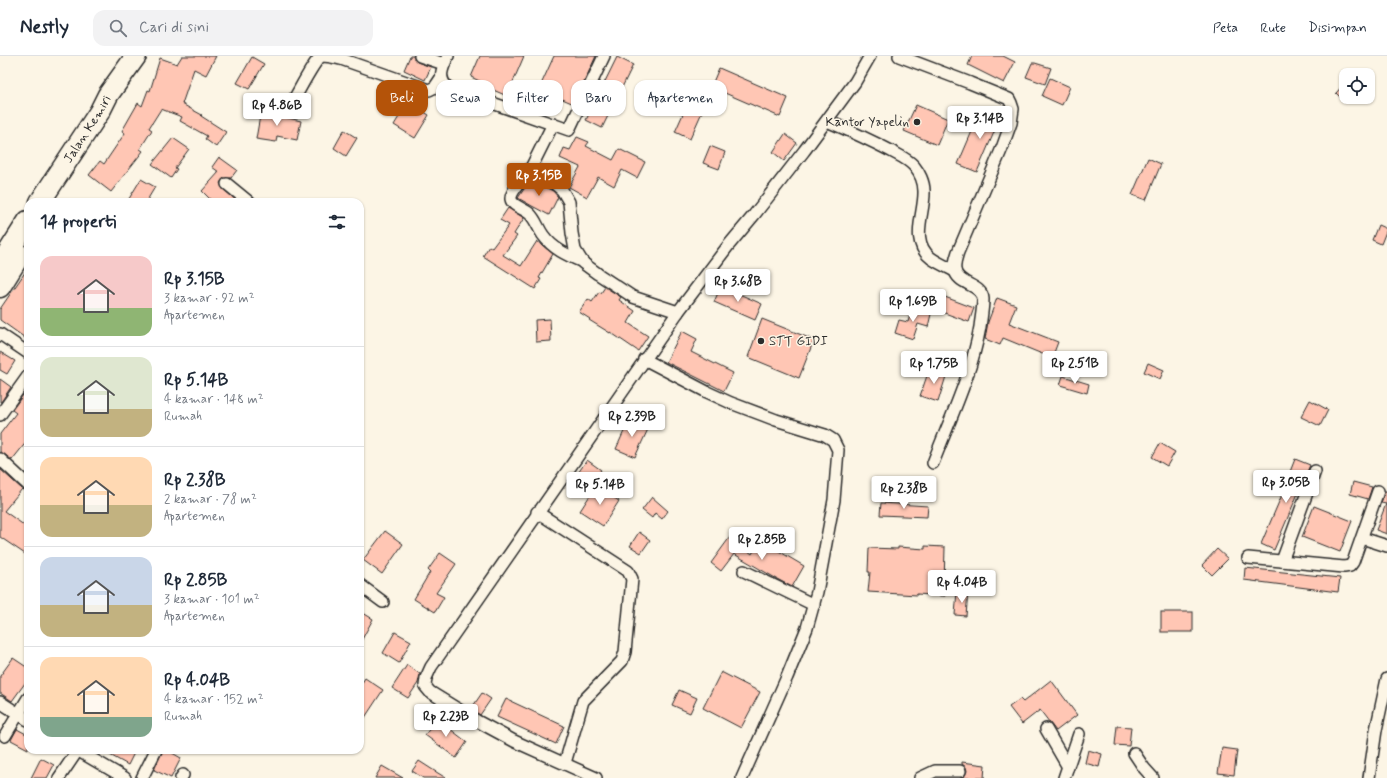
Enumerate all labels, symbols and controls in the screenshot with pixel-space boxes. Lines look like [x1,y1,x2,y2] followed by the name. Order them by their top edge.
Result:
[93,10,373,46] search box
[20,15,69,40] text: Nestly
[107,17,129,39] icon: search
[139,18,209,38] text: Cari di sini
[1213,19,1238,37] text: Peta
[1260,19,1286,37] text: Rute
[1308,19,1367,37] text: Disimpan
[1339,68,1375,104] map controls
[1339,68,1375,104] button: locate
[376,80,428,116] chip: Beli
[436,80,495,116] chip: Sewa
[503,80,563,116] chip: Filter
[571,80,626,116] chip: Baru
[634,80,727,116] chip: Apartemen
[60,92,115,166] street label: Jalan Kemiri
[236,93,318,127] pin: Rp 4.86B
[252,97,302,114] text: Rp 4.86B
[939,106,1021,140] pin: Rp 3.14B
[956,110,1004,127] text: Rp 3.14B
[826,114,909,131] place label: Kantor Yapelin
[912,117,922,127] marker: Kantor Yapelin
[498,163,580,197] pin: Rp 3.15B
[516,167,562,184] text: Rp 3.15B
[40,211,116,233] text: 14 properti
[326,211,348,233] icon: filters
[164,268,225,290] text: Rp 3.15B
[697,269,779,303] pin: Rp 3.68B
[72,272,120,320] icon: home
[714,273,762,290] text: Rp 3.68B
[872,289,954,323] pin: Rp 1.69B
[164,290,254,307] text: 3 kamar · 92 m²
[889,293,937,310] text: Rp 1.69B
[164,307,225,324] text: Apartemen
[769,333,828,350] place label: STT GIDI
[756,336,766,346] marker: STT GIDI
[893,351,975,385] pin: Rp 1.75B
[1034,351,1116,385] pin: Rp 2.51B
[910,355,958,372] text: Rp 1.75B
[1051,355,1099,372] text: Rp 2.51B
[164,369,228,391] text: Rp 5.14B
[72,373,120,421] icon: home
[164,391,264,408] text: 4 kamar · 148 m²
[591,404,673,438] pin: Rp 2.39B
[164,408,202,425] text: Rumah
[608,408,656,425] text: Rp 2.39B
[164,469,226,491] text: Rp 2.38B
[1245,470,1327,504] pin: Rp 3.05B
[559,472,641,506] pin: Rp 5.14B
[72,473,120,521] icon: home
[1262,474,1310,491] text: Rp 3.05B
[575,476,625,493] text: Rp 5.14B
[863,476,945,510] pin: Rp 2.38B
[880,480,928,497] text: Rp 2.38B
[164,491,257,508] text: 2 kamar · 78 m²
[164,508,225,525] text: Apartemen
[721,527,803,561] pin: Rp 2.85B
[738,531,786,548] text: Rp 2.85B
[164,569,227,591] text: Rp 2.85B
[921,570,1003,604] pin: Rp 4.04B
[72,573,120,621] icon: home
[937,574,987,591] text: Rp 4.04B
[164,591,260,608] text: 3 kamar · 101 m²
[164,608,225,625] text: Apartemen
[164,669,230,691] text: Rp 4.04B
[72,673,120,721] icon: home
[164,691,263,708] text: 4 kamar · 152 m²
[405,704,487,738] pin: Rp 2.23B
[164,708,202,725] text: Rumah
[423,708,469,725] text: Rp 2.23B

